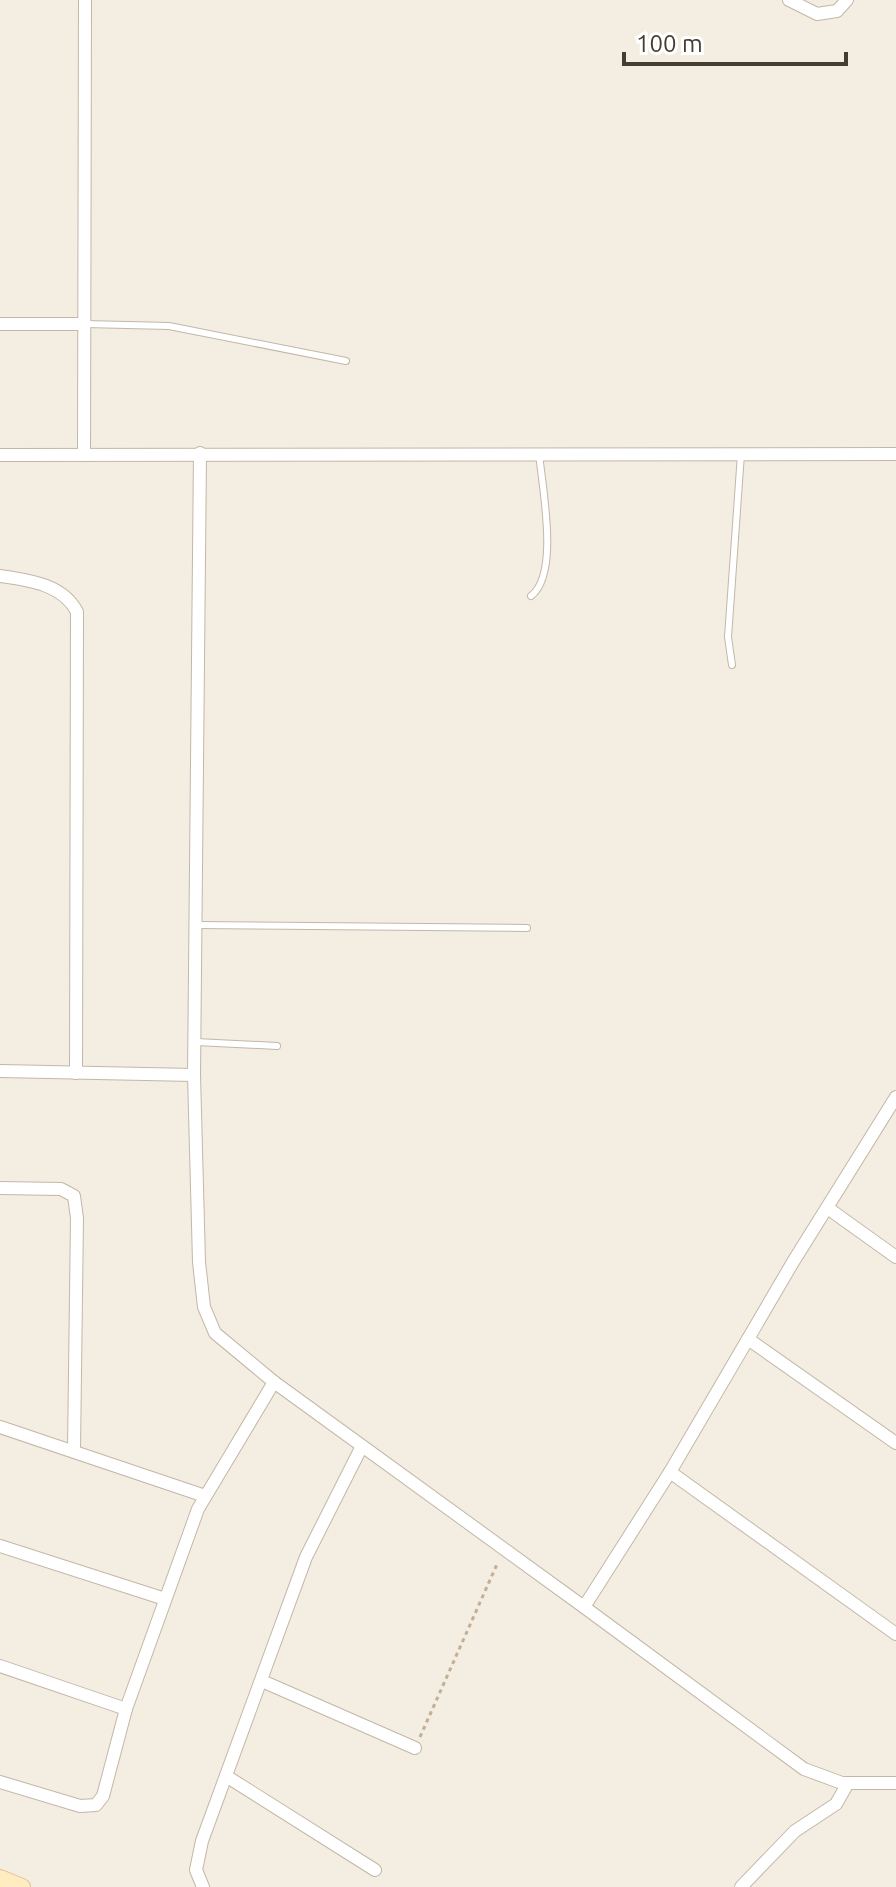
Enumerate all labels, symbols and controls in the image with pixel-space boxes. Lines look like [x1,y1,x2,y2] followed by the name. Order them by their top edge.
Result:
[624,16,846,66] scale bar
[636,30,703,57] text: 100 m

